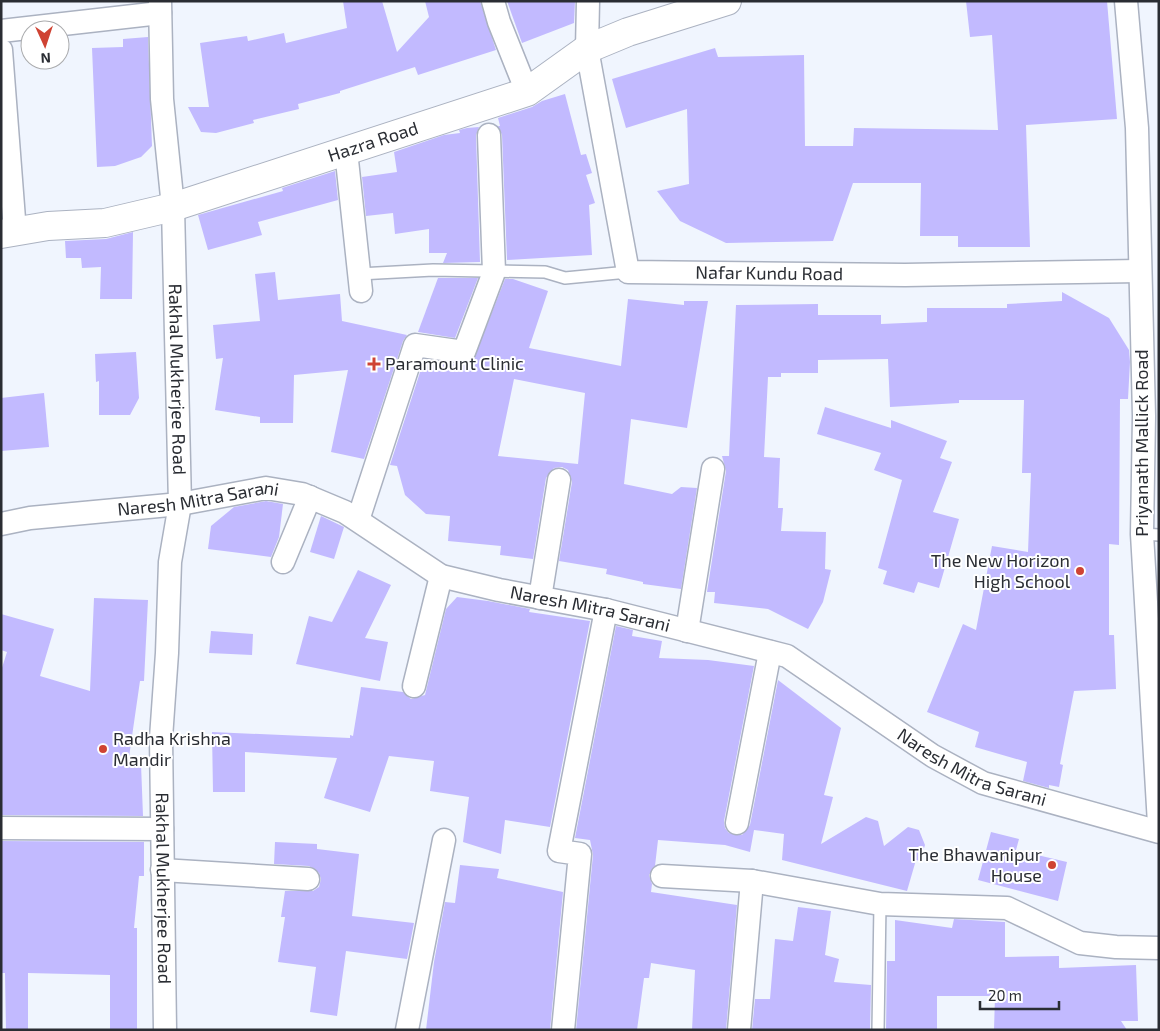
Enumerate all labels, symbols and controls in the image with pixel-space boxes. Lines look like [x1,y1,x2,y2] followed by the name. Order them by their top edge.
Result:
[20,20,70,70] north arrow
[40,50,51,67] text: N
[325,116,421,166] street label: Hazra Road
[695,261,843,284] street label: Nafar Kundu Road
[165,283,191,475] street label: Rakhal Mukherjee Road
[1130,349,1152,537] street label: Priyanath Mallick Road
[385,352,524,374] place label: Paramount Clinic
[367,357,381,371] marker: Paramount Clinic
[116,476,281,520] street label: Naresh Mitra Sarani
[931,549,1071,592] place label: The New Horizon High School
[1074,565,1086,577] marker: The New Horizon High School
[508,580,673,636] street label: Naresh Mitra Sarani
[893,723,1049,810] street label: Naresh Mitra Sarani
[113,727,231,770] place label: Radha Krishna Mandir
[97,743,109,755] marker: Radha Krishna Mandir
[152,792,176,984] street label: Rakhal Mukherjee Road
[908,843,1042,886] place label: The Bhawanipur House
[1046,859,1058,871] marker: The Bhawanipur House
[980,978,1059,1010] scale bar
[988,986,1022,1004] text: 20 m

